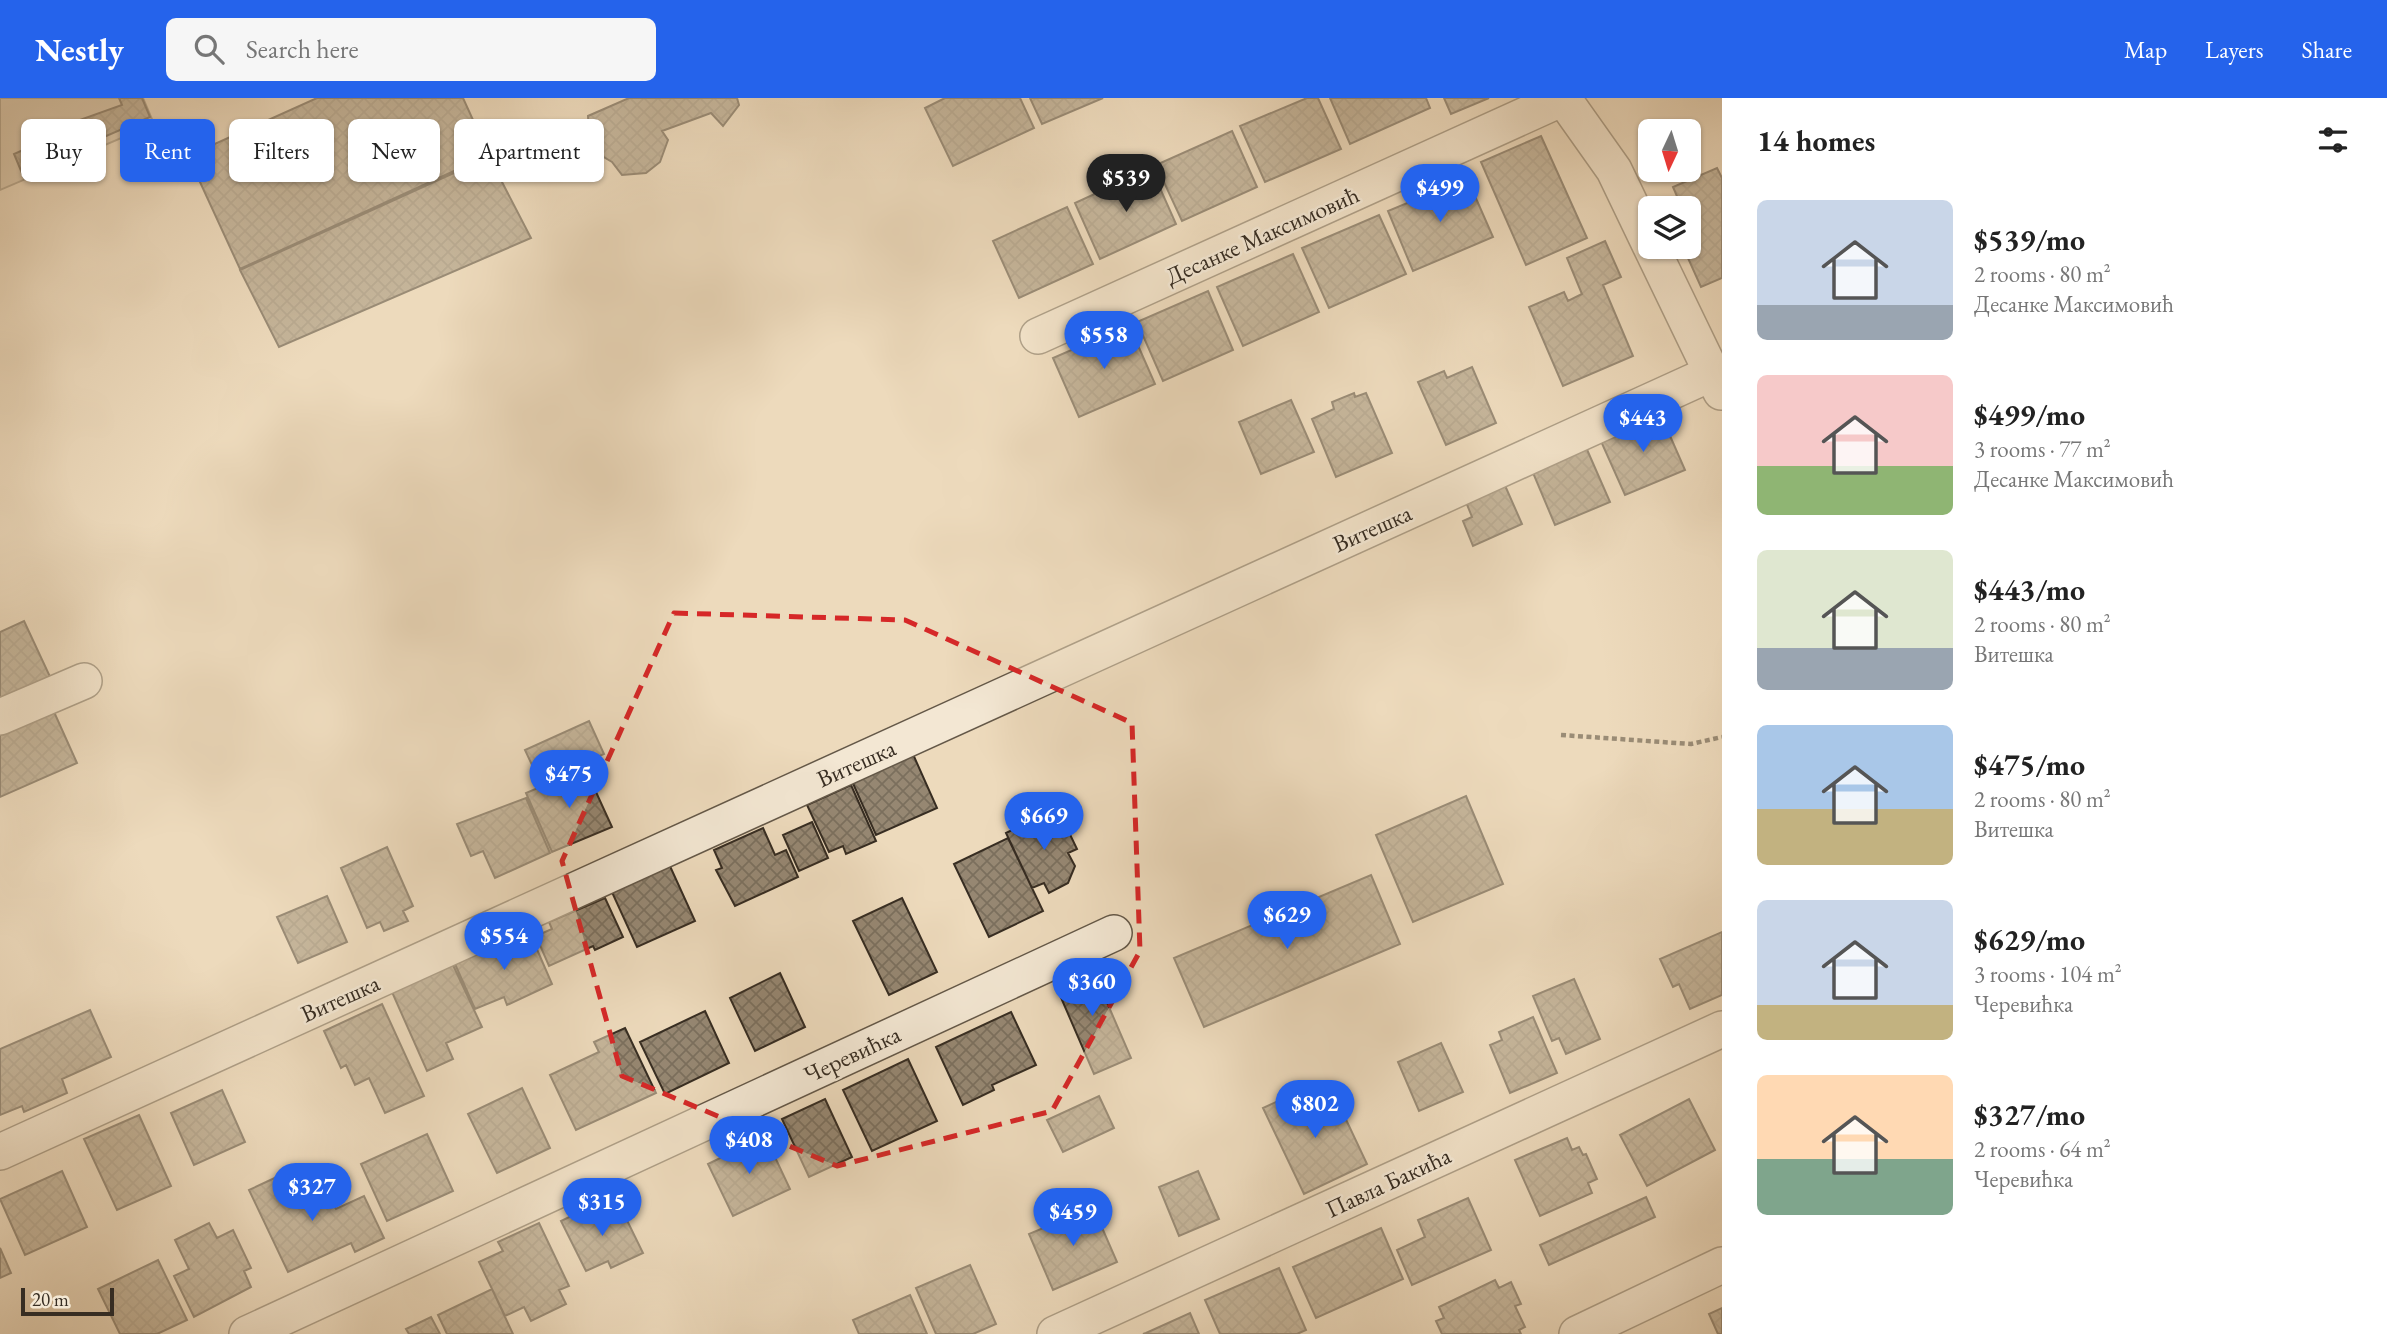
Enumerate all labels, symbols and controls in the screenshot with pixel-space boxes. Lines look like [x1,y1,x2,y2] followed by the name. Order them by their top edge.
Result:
[166,18,656,81] search box
[35,28,124,71] text: Nestly
[190,30,228,68] icon: search
[246,32,359,66] text: Search here
[2124,34,2167,65] text: Map
[2205,34,2264,65] text: Layers
[2302,34,2352,65] text: Share
[21,119,106,182] chip: Buy
[120,119,215,182] chip: Rent
[229,119,334,182] chip: Filters
[348,119,440,182] chip: New
[454,119,604,182] chip: Apartment
[1638,119,1701,182] north arrow
[1638,119,1701,259] map controls
[1757,121,1875,160] text: 14 homes
[2314,121,2352,159] icon: filters
[1085,155,1167,214] pin: $539
[1102,162,1150,192] text: $539
[1399,164,1481,224] pin: $499
[1416,172,1464,202] text: $499
[1160,178,1364,292] street label: Десанке Максимовић
[1638,196,1701,259] button: layers
[1974,220,2085,259] text: $539/mo
[1813,228,1897,312] icon: home
[1974,259,2111,289] text: 2 rooms · 80 m²
[1974,289,2174,319] text: Десанке Максимовић
[1063,312,1145,371] pin: $558
[1080,319,1128,349] text: $558
[1602,394,1684,454] pin: $443
[1974,395,2085,434] text: $499/mo
[1619,402,1667,432] text: $443
[1813,403,1897,487] icon: home
[1974,434,2111,464] text: 3 rooms · 77 m²
[1974,464,2174,494] text: Десанке Максимовић
[1328,497,1417,559] street label: Витешка
[1974,570,2085,609] text: $443/mo
[1813,578,1897,662] icon: home
[1974,609,2111,639] text: 2 rooms · 80 m²
[1974,639,2054,669] text: Витешка
[812,732,901,794] street label: Витешка
[1974,745,2085,784] text: $475/mo
[528,750,610,810] pin: $475
[1813,753,1897,837] icon: home
[545,758,593,788] text: $475
[1974,784,2111,814] text: 2 rooms · 80 m²
[1003,792,1085,852] pin: $669
[1020,800,1068,830] text: $669
[1974,814,2054,844] text: Витешка
[1246,892,1328,951] pin: $629
[1263,899,1311,929] text: $629
[463,912,545,972] pin: $554
[480,920,528,950] text: $554
[1974,920,2085,959] text: $629/mo
[1813,928,1897,1012] icon: home
[1051,958,1133,1018] pin: $360
[1974,959,2122,989] text: 3 rooms · 104 m²
[1068,966,1116,996] text: $360
[296,967,385,1029] street label: Витешка
[1974,989,2073,1019] text: Черевићка
[799,1018,906,1090] street label: Черевићка
[1274,1080,1356,1140] pin: $802
[1291,1088,1339,1118] text: $802
[1974,1095,2085,1134] text: $327/mo
[1813,1103,1897,1187] icon: home
[708,1116,790,1176] pin: $408
[725,1124,773,1154] text: $408
[1974,1134,2111,1164] text: 2 rooms · 64 m²
[1320,1139,1456,1225] street label: Павла Бакића
[271,1164,353,1223] pin: $327
[1974,1164,2073,1194] text: Черевићка
[288,1171,336,1201] text: $327
[561,1178,643,1238] pin: $315
[578,1186,626,1216] text: $315
[1032,1188,1114,1248] pin: $459
[1049,1196,1097,1226] text: $459
[21,1285,114,1317] scale bar
[32,1287,69,1312] text: 20 m

